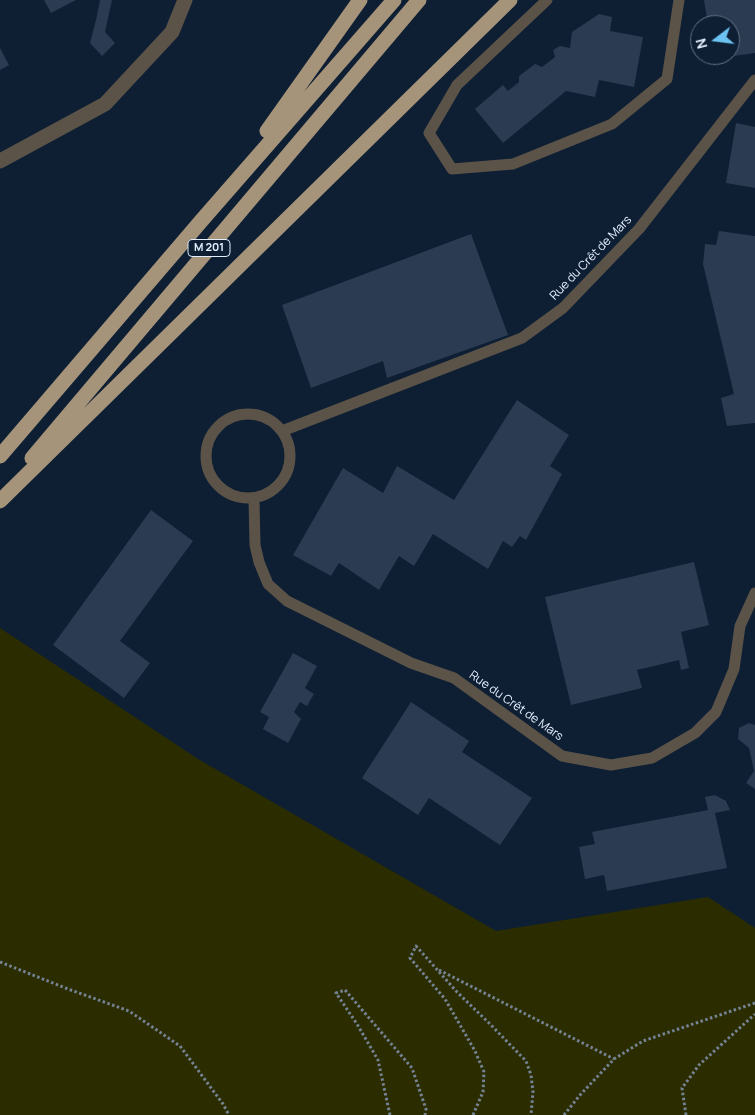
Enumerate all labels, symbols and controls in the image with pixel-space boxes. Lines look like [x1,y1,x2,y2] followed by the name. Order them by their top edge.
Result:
[690,15,740,65] north arrow
[691,36,711,51] text: N
[547,213,635,303] street label: Rue du Crêt de Mars
[188,240,230,256] road number: M 201
[466,668,566,744] street label: Rue du Crêt de Mars

